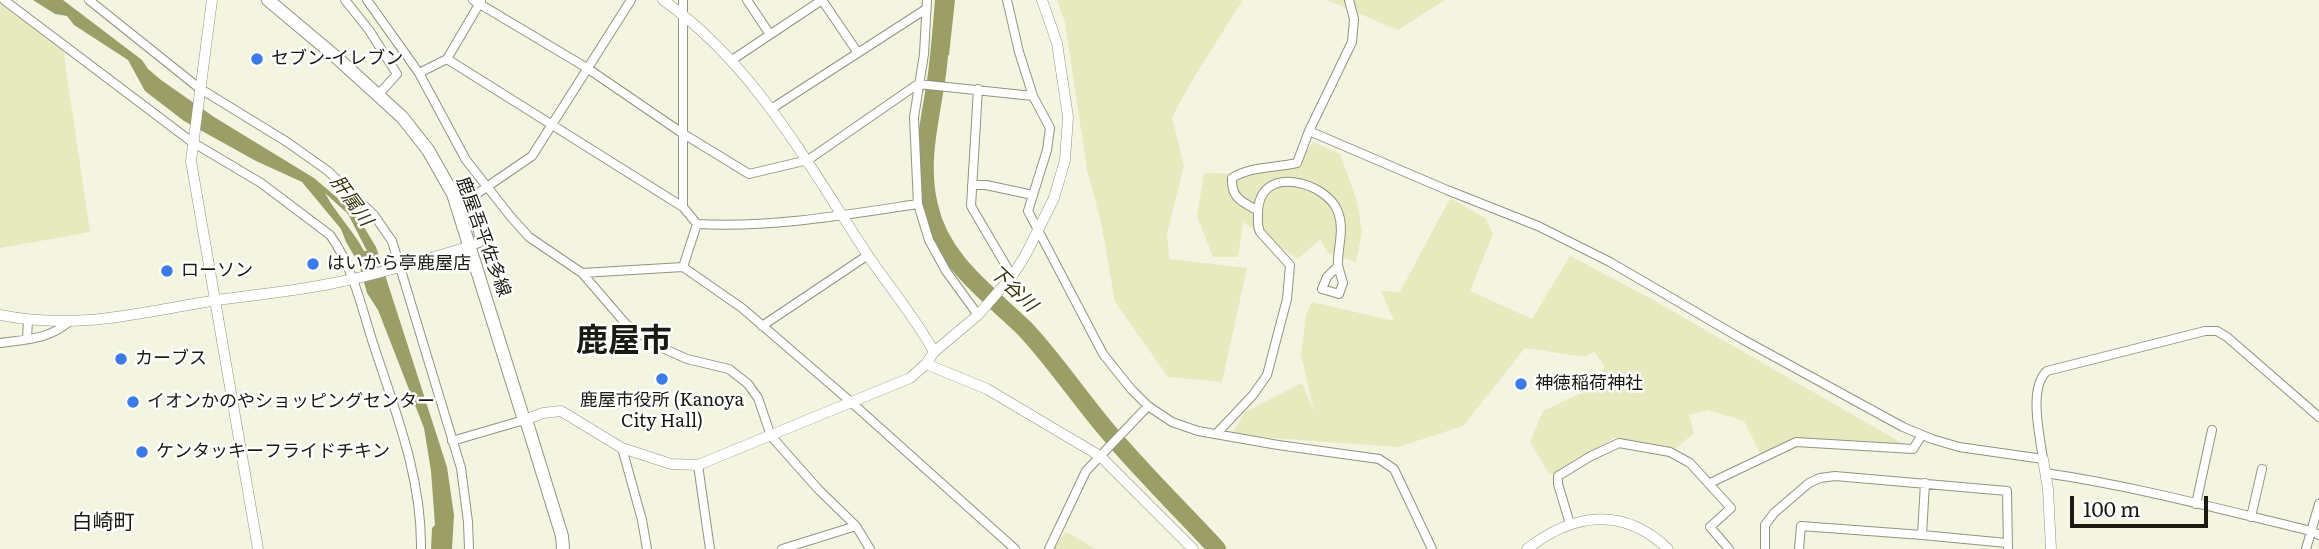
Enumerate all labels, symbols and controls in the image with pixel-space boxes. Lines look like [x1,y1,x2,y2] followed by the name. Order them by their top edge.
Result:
[271,48,403,70] place label: セブン-イレブン
[249,51,265,67] marker: セブン-イレブン
[325,171,377,231] water label: 肝属川
[451,174,515,300] street label: 鹿屋吾平佐多線
[327,253,471,275] place label: はいから亭鹿屋店
[305,256,321,272] marker: はいから亭鹿屋店
[181,260,253,282] place label: ローソン
[985,261,1041,317] water label: 下谷川
[159,263,175,279] marker: ローソン
[576,323,672,361] district label: 鹿屋市
[135,348,207,370] place label: カーブス
[113,351,129,367] marker: カーブス
[654,371,670,387] marker: 鹿屋市役所 (Kanoya City Hall)
[1535,373,1643,395] place label: 神徳稲荷神社
[1513,376,1529,392] marker: 神徳稲荷神社
[580,390,744,432] place label: 鹿屋市役所 (Kanoya City Hall)
[147,391,435,413] place label: イオンかのやショッピングセンター
[125,394,141,410] marker: イオンかのやショッピングセンター
[156,441,390,463] place label: ケンタッキーフライドチキン
[134,444,150,460] marker: ケンタッキーフライドチキン
[2074,482,2212,526] scale bar
[2083,492,2140,523] text: 100 m
[72,510,134,536] district label: 白崎町

